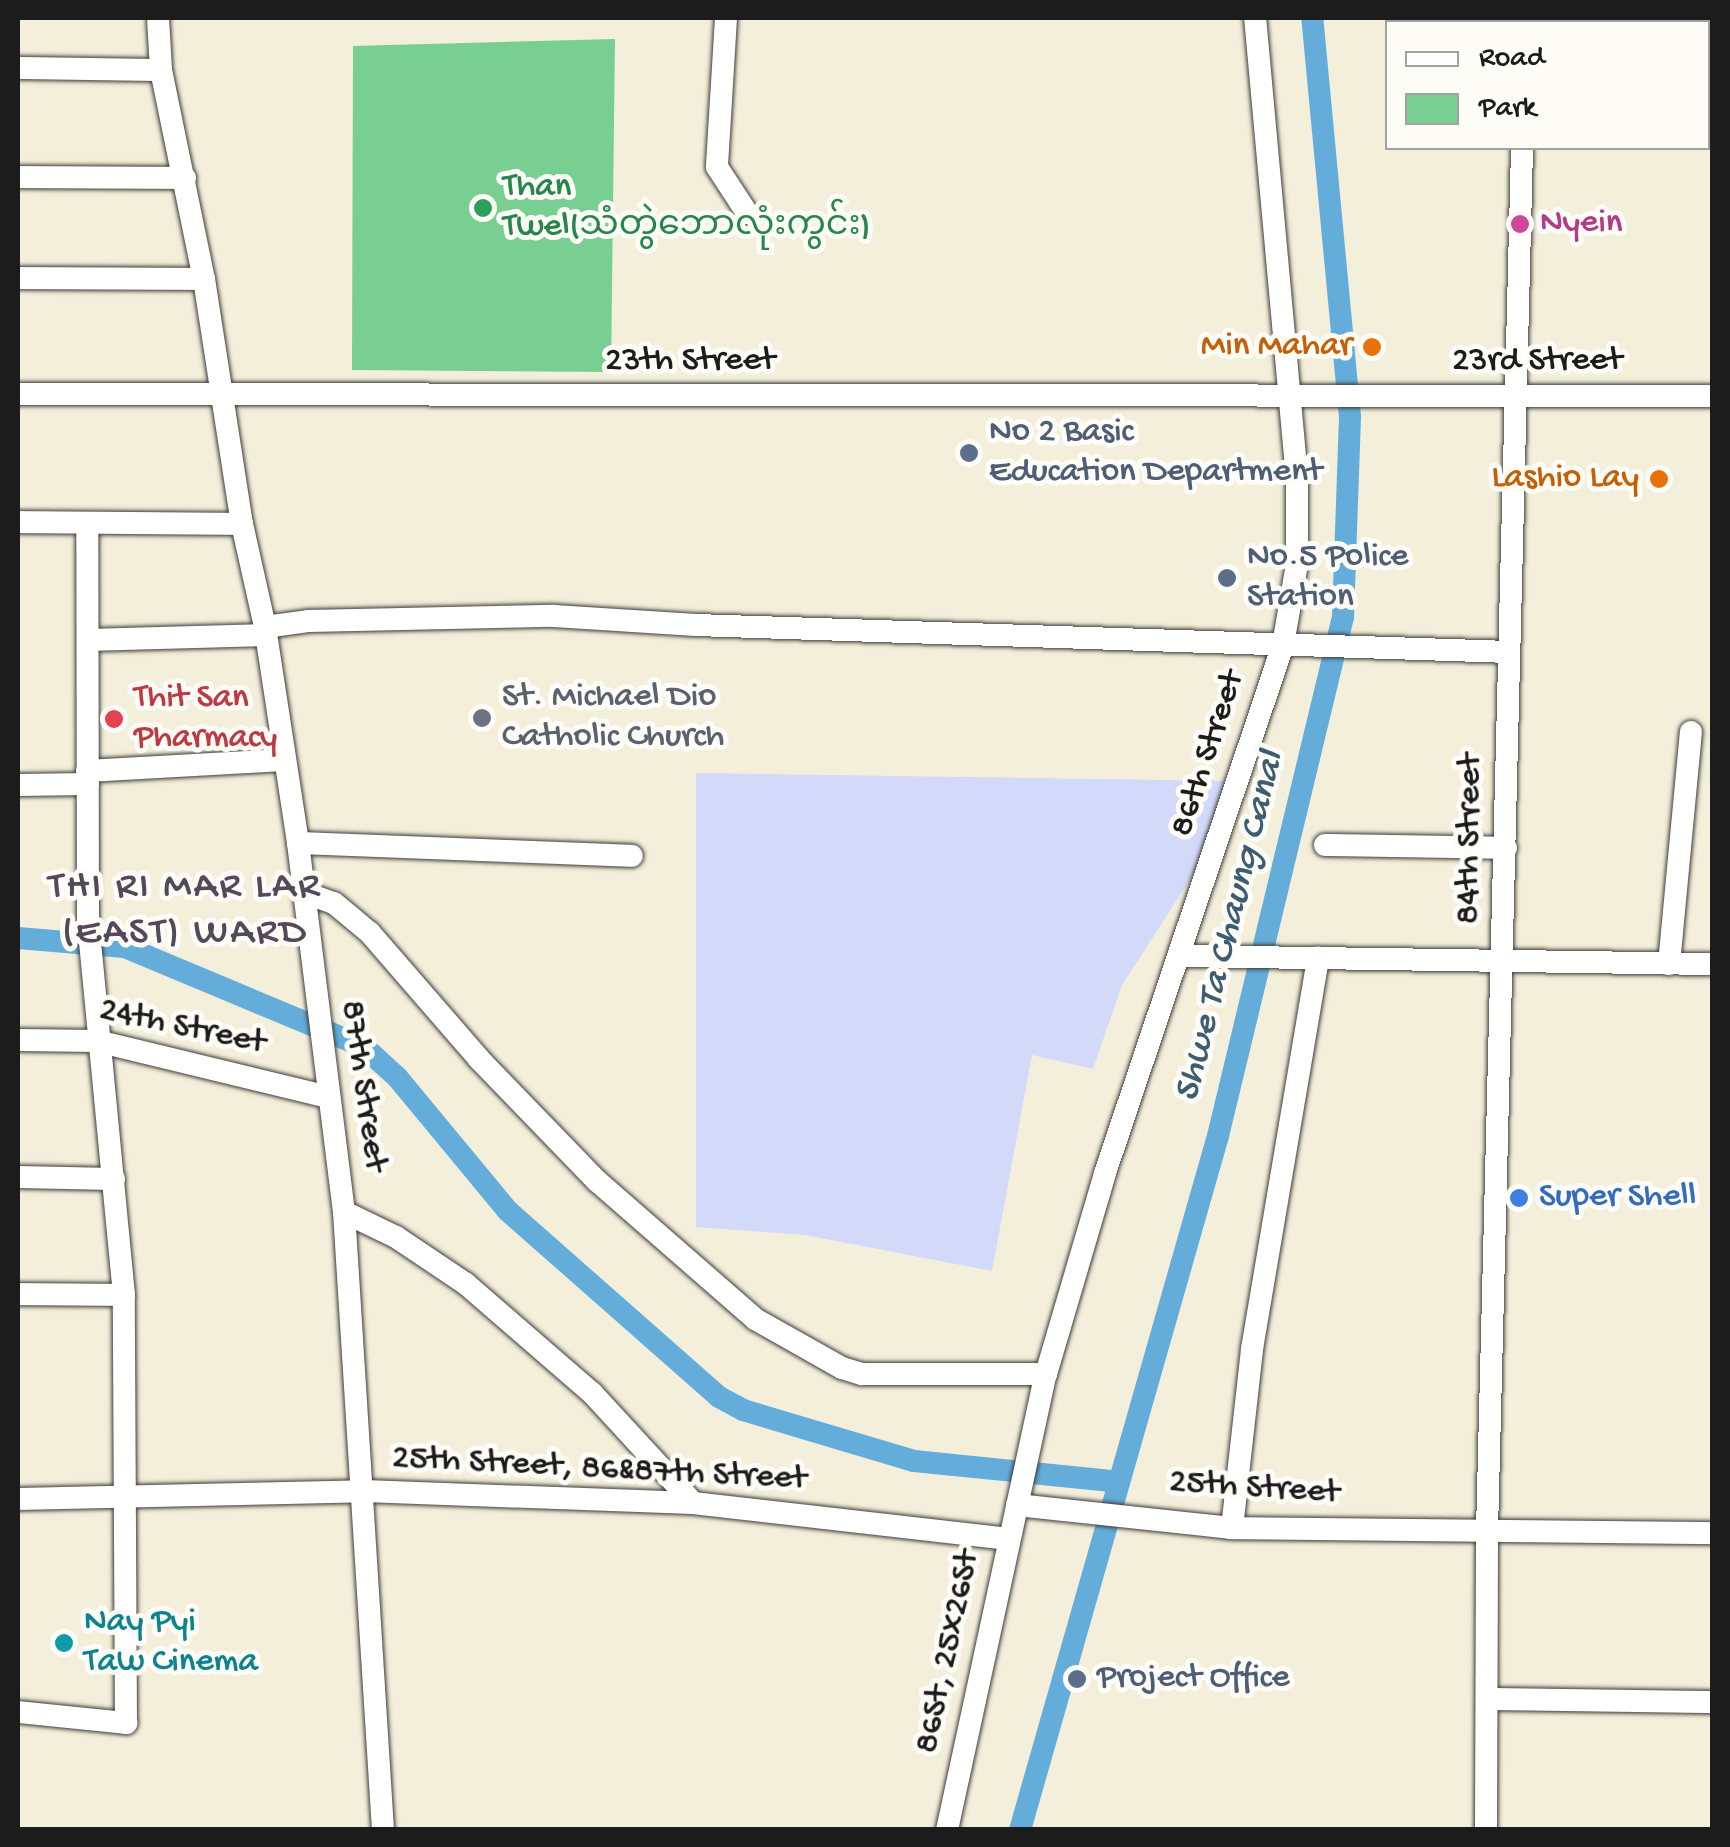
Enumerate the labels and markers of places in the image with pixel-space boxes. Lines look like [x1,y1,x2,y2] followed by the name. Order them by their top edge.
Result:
[503,167,871,249] place label: Than Twel(သံတွဲဘောလုံးကွင်း)
[472,197,494,219] marker: Than Twel(သံတွဲဘောလုံးကွင်း)
[1540,203,1622,245] place label: Nyein
[1509,213,1531,235] marker: Nyein
[1201,326,1352,368] place label: Min Mahar
[1361,336,1383,358] marker: Min Mahar
[989,412,1322,494] place label: No 2 Basic Education Department
[958,442,980,464] marker: No 2 Basic Education Department
[1492,458,1639,500] place label: Lashio Lay
[1648,468,1670,490] marker: Lashio Lay
[1247,537,1408,619] place label: No.5 Police Station
[1216,567,1238,589] marker: No.5 Police Station
[502,677,724,759] place label: St. Michael Dio Catholic Church
[134,678,277,760] place label: Thit San Pharmacy
[471,707,493,729] marker: St. Michael Dio Catholic Church
[103,708,125,730] marker: Thit San Pharmacy
[1539,1177,1696,1219] place label: Super Shell
[1508,1187,1530,1209] marker: Super Shell
[84,1602,258,1684] place label: Nay Pyi Taw Cinema
[53,1632,75,1654] marker: Nay Pyi Taw Cinema
[1097,1658,1290,1700] place label: Project Office
[1066,1668,1088,1690] marker: Project Office

